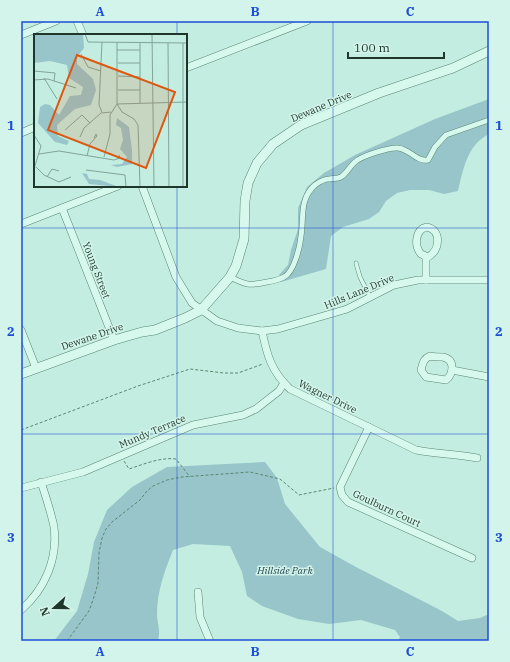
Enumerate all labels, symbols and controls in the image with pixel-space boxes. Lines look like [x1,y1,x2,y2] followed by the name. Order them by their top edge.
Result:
[95,3,105,20] text: A
[250,3,260,20] text: B
[406,3,415,20] text: C
[34,34,187,187] inset map
[348,34,444,60] scale bar
[354,40,390,55] text: 100 m
[289,88,354,125] street label: Dewane Drive
[7,117,15,134] text: 1
[495,117,503,134] text: 1
[80,240,113,301] street label: Young Street
[322,271,396,312] street label: Hills Lane Drive
[59,320,125,353] street label: Dewane Drive
[7,323,15,340] text: 2
[495,323,503,340] text: 2
[296,377,359,416] street label: Wagner Drive
[117,412,188,451] street label: Mundy Terrace
[351,487,423,530] street label: Goulburn Court
[7,529,15,546] text: 3
[495,529,503,546] text: 3
[256,564,313,577] park label: Hillside Park
[34,588,74,628] north arrow
[36,605,53,618] text: N
[95,643,105,660] text: A
[250,643,260,660] text: B
[406,643,415,660] text: C

